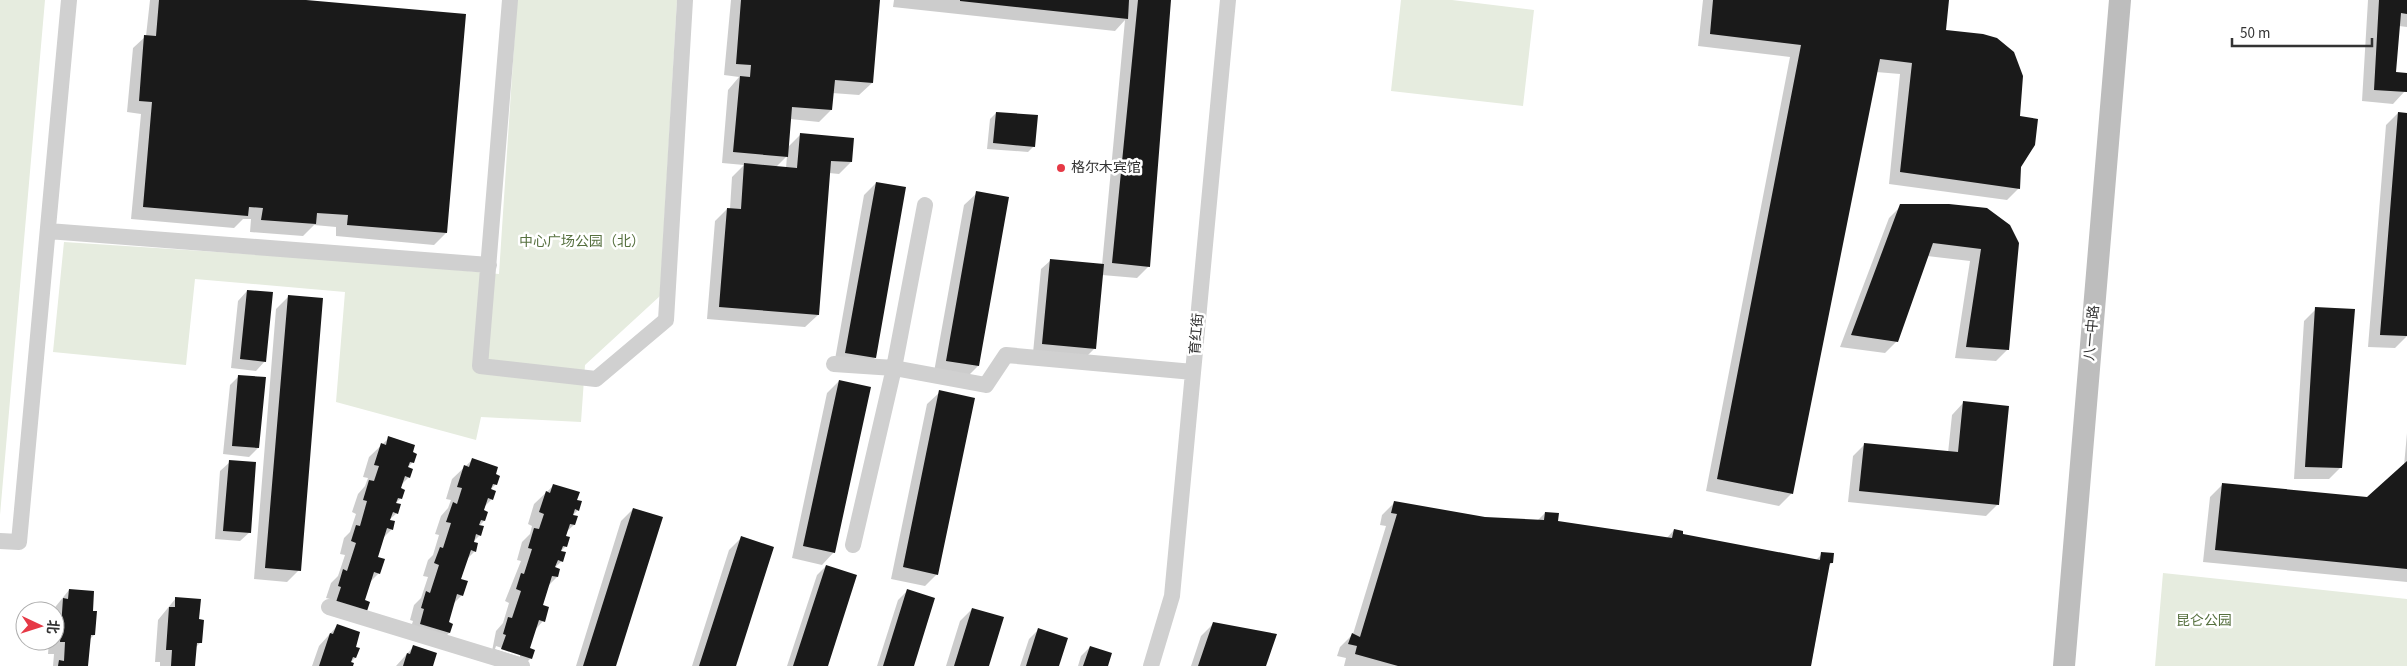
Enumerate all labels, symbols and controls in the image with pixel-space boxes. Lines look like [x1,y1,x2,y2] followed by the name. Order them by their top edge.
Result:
[2232,15,2372,47] scale bar
[2240,23,2270,44] text: 50 m
[1071,158,1141,178] place label: 格尔木宾馆
[1055,162,1067,174] marker: 格尔木宾馆
[519,232,645,252] park label: 中心广场公园（北）
[2080,304,2104,362] street label: 八一中路
[1185,312,1209,356] street label: 育红街
[15,601,65,651] north arrow
[2176,611,2232,631] park label: 昆仑公园
[42,619,62,635] text: 北

